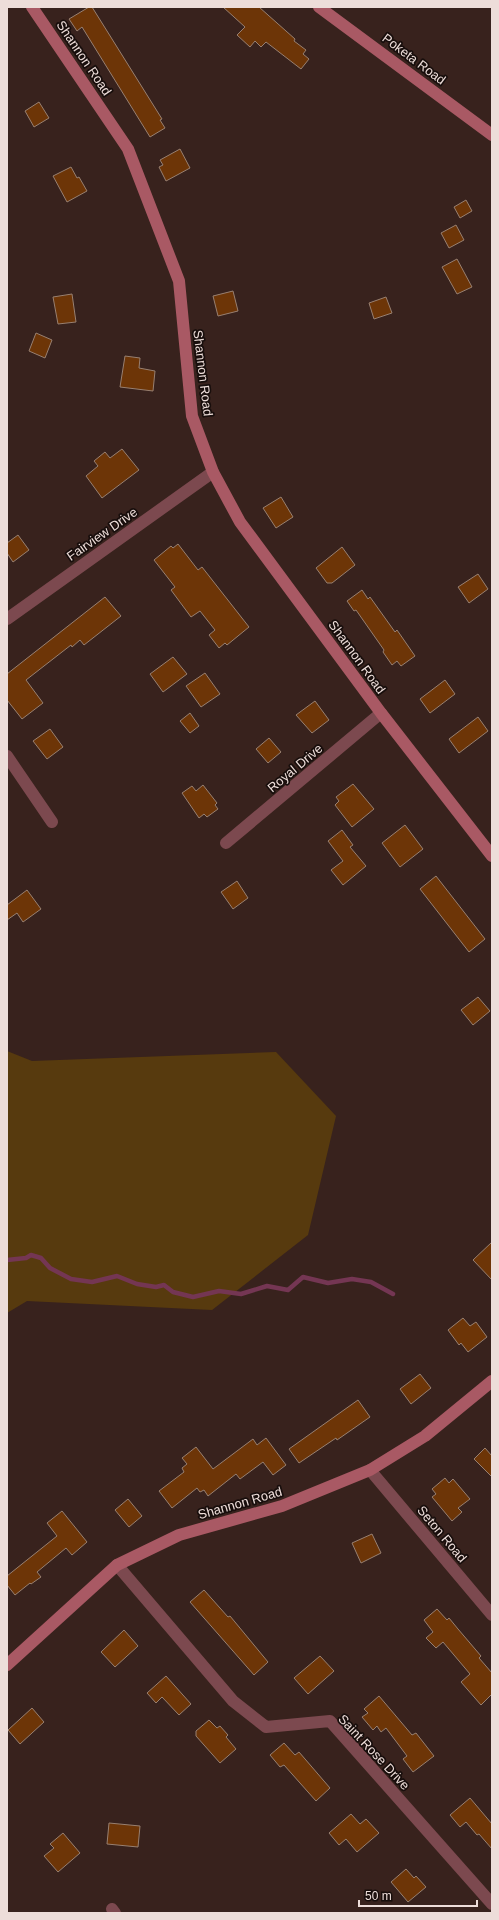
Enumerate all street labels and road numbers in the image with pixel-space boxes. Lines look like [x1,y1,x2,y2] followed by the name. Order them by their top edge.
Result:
[54,18,114,98] street label: Shannon Road
[379,30,449,88] street label: Poketa Road
[190,329,216,417] street label: Shannon Road
[64,504,140,564] street label: Fairview Drive
[325,618,389,696] street label: Shannon Road
[264,741,326,795] street label: Royal Drive
[196,1484,284,1522] street label: Shannon Road
[414,1503,470,1565] street label: Seton Road
[335,1711,413,1793] street label: Saint Rose Drive

